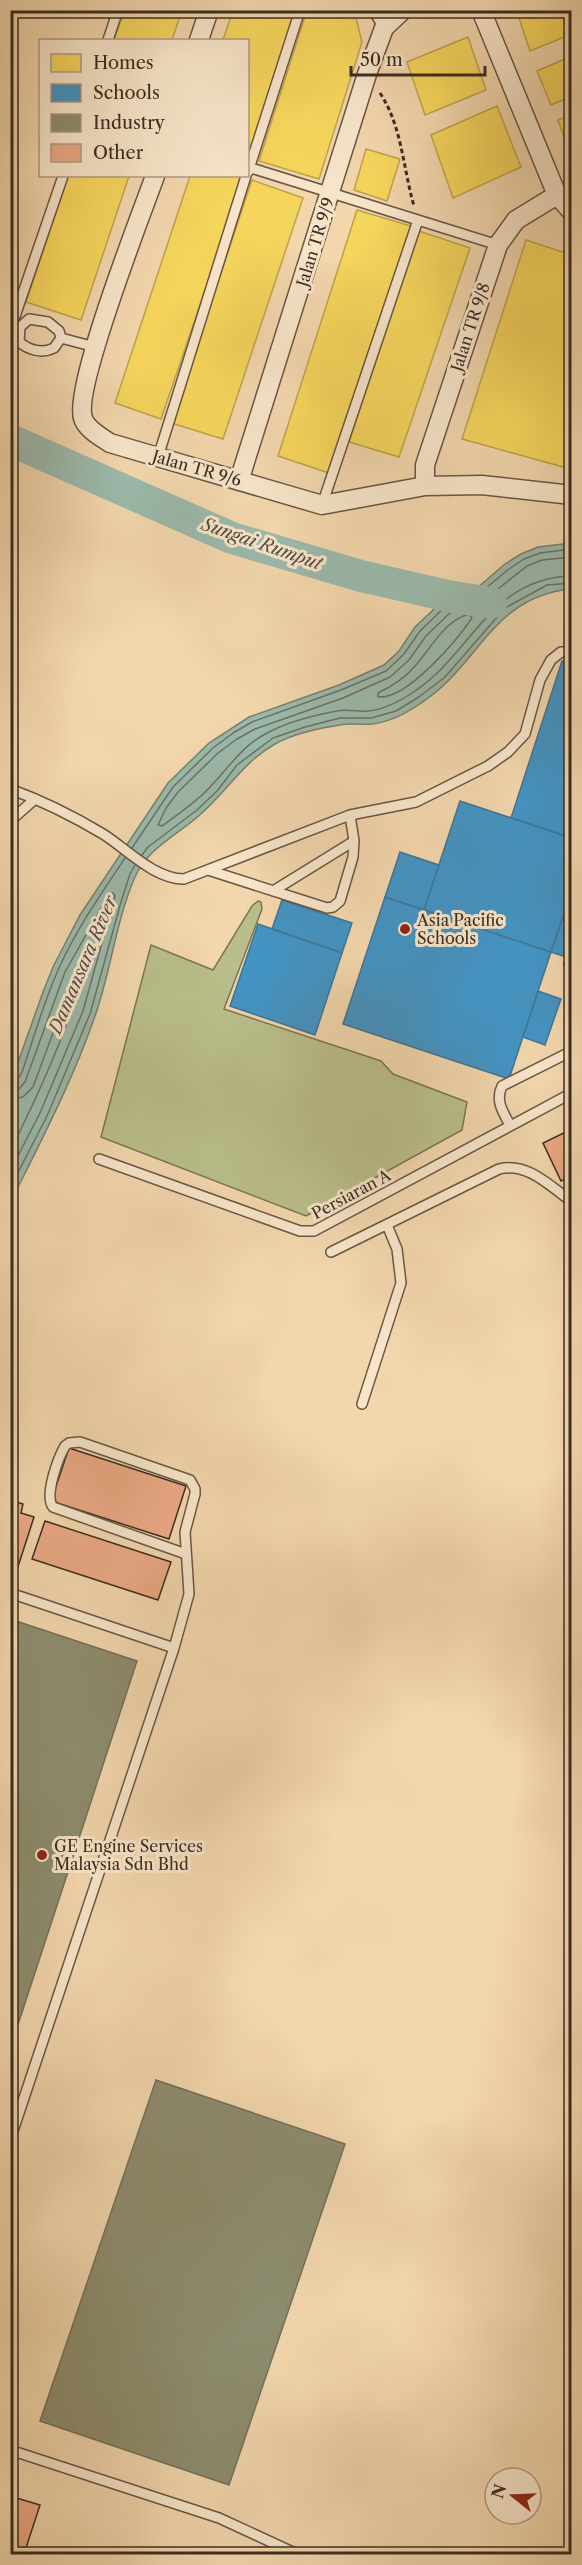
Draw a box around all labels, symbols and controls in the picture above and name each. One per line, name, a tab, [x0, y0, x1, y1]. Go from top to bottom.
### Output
legend	[39, 39, 249, 177]
scale bar	[351, 39, 484, 77]
text: 50 m	[360, 49, 403, 71]
text: Homes	[93, 52, 154, 74]
text: Schools	[93, 82, 160, 104]
text: Industry	[93, 112, 166, 134]
text: Other	[93, 142, 144, 164]
street label: Jalan TR 9/9	[291, 195, 338, 292]
street label: Jalan TR 9/8	[445, 280, 494, 377]
street label: Jalan TR 9/6	[147, 445, 244, 490]
water label: Sungai Rumput	[198, 513, 327, 575]
water label: Damansara River	[43, 891, 123, 1039]
place label: Asia Pacific Schools	[416, 910, 504, 948]
marker: Asia Pacific Schools	[398, 922, 412, 936]
street label: Persiaran A	[308, 1164, 395, 1223]
place label: GE Engine Services Malaysia Sdn Bhd	[54, 1836, 203, 1874]
marker: GE Engine Services Malaysia Sdn Bhd	[35, 1848, 49, 1862]
north arrow	[483, 2466, 543, 2526]
text: N	[487, 2482, 510, 2501]

